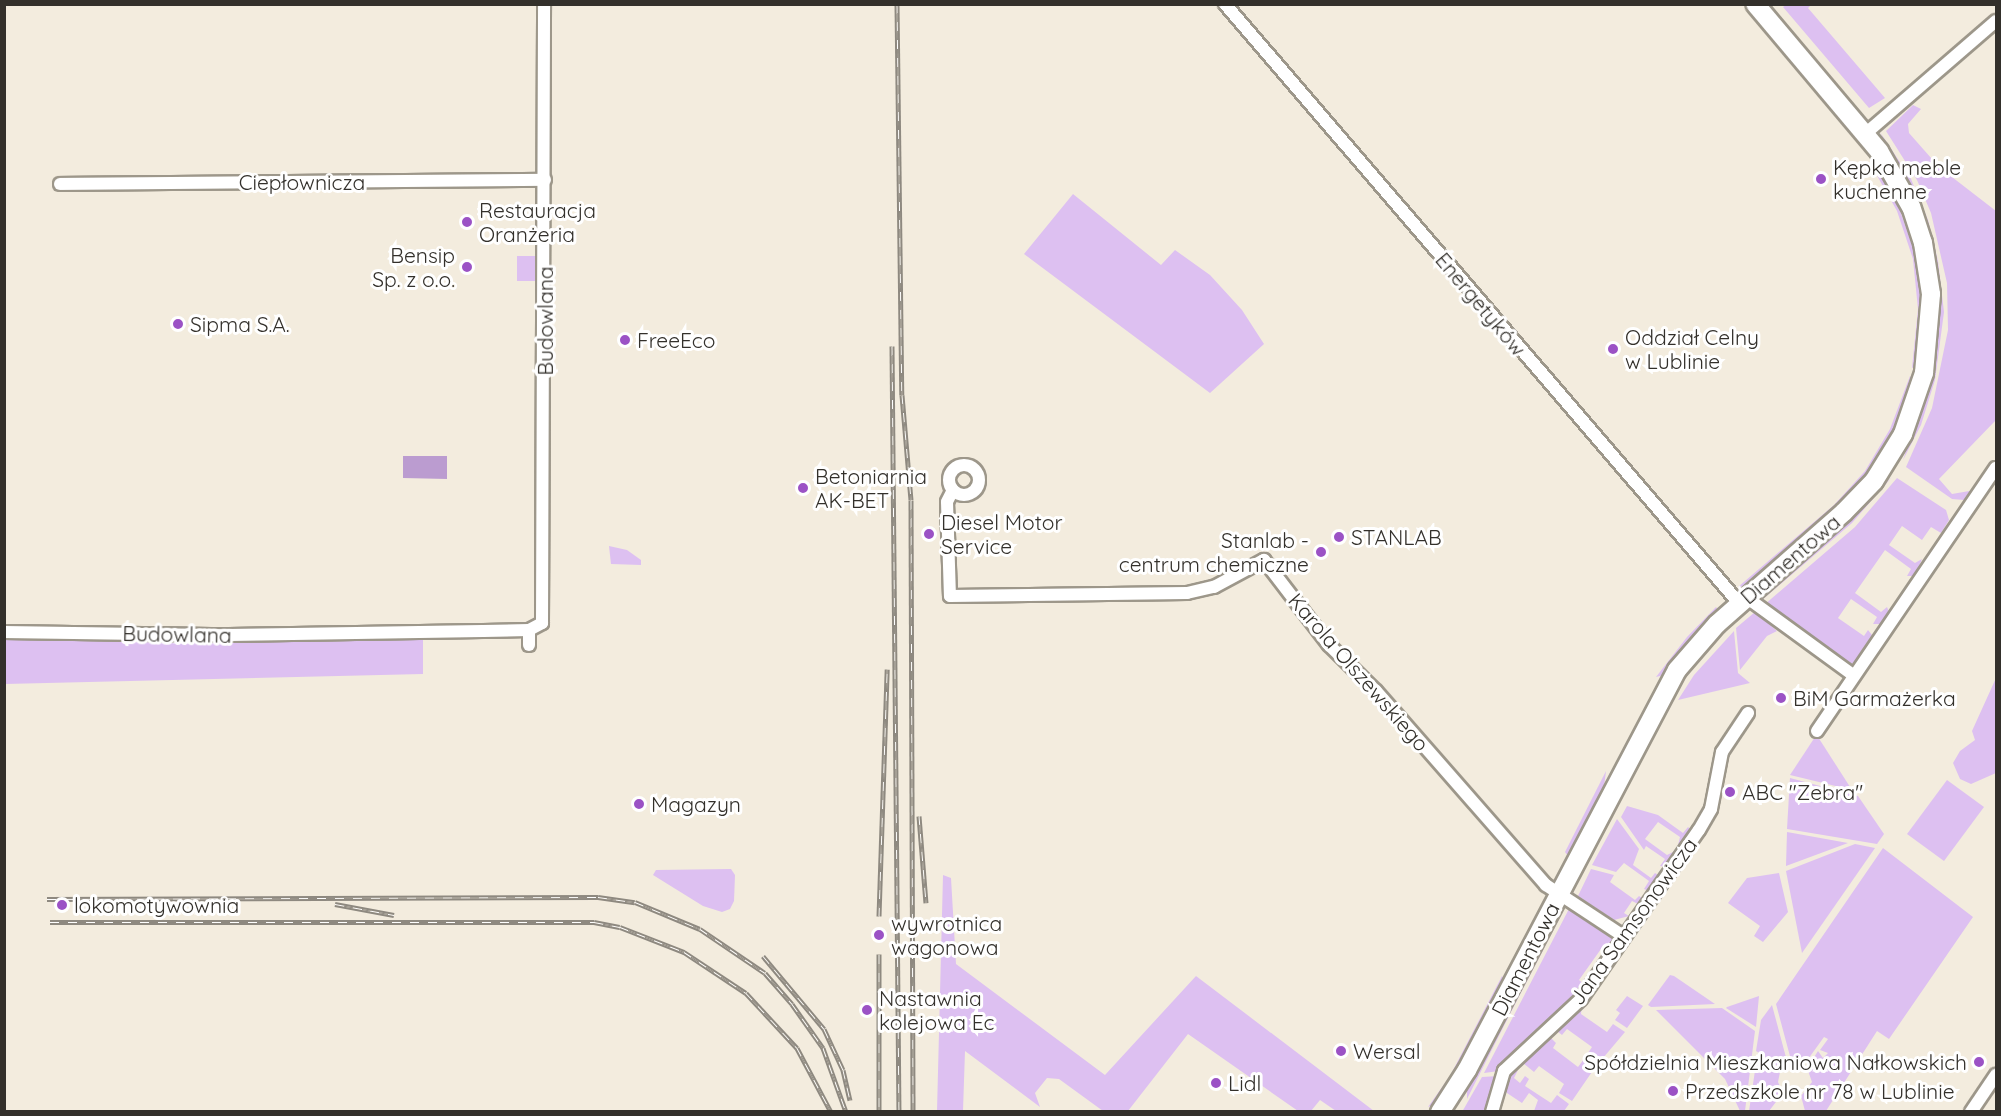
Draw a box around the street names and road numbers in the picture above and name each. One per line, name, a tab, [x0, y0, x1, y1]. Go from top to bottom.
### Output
street label: Ciepłownicza	[239, 169, 365, 195]
street label: Energetyków	[1431, 247, 1531, 361]
street label: Budowlana	[532, 266, 558, 376]
street label: Diamentowa	[1735, 509, 1845, 609]
street label: Karola Olszewskiego	[1283, 588, 1435, 756]
street label: Budowlana	[122, 620, 232, 648]
street label: Jana Samsonowicza	[1564, 833, 1702, 1009]
street label: Diamentowa	[1486, 898, 1564, 1020]

